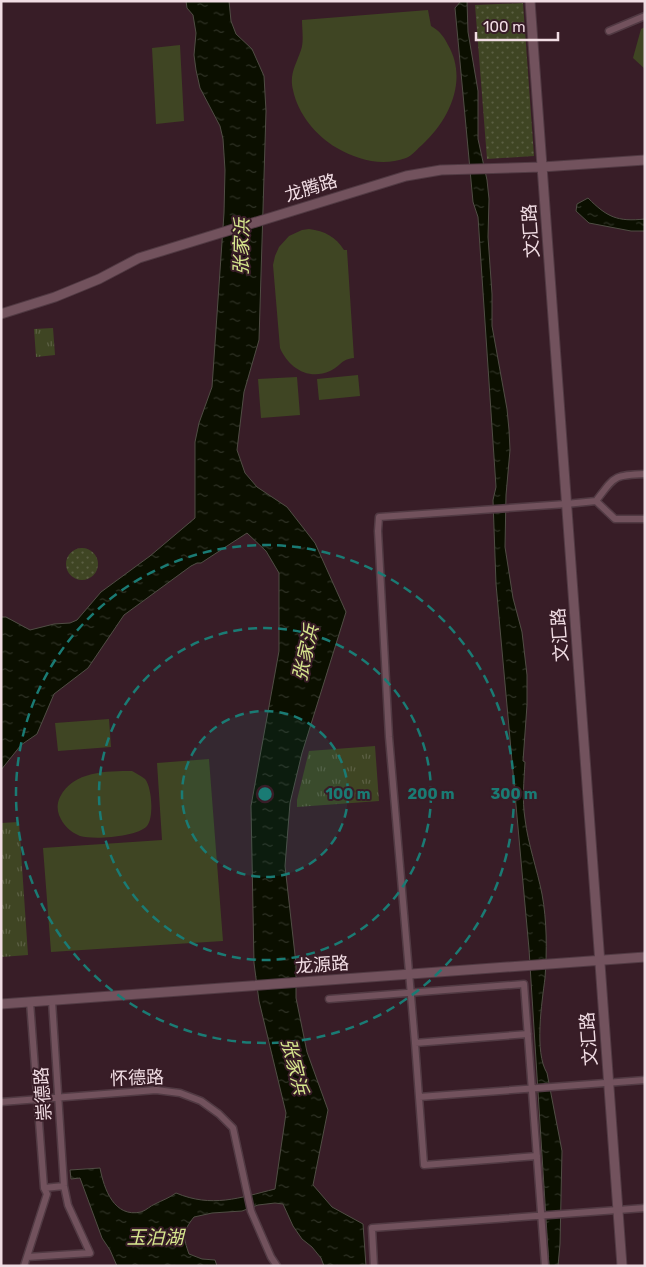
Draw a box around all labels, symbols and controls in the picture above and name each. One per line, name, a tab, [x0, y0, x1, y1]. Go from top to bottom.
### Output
scale bar	[476, 10, 558, 42]
text: 100 m	[483, 18, 525, 36]
street label: 龙腾路	[282, 170, 340, 206]
street label: 文汇路	[518, 203, 544, 259]
water label: 张家浜	[230, 216, 254, 276]
street label: 文汇路	[547, 607, 573, 663]
water label: 张家浜	[288, 621, 324, 683]
centre of rings	[256, 785, 274, 803]
text: 100 m	[326, 785, 370, 803]
text: 200 m	[407, 785, 455, 803]
text: 300 m	[490, 785, 538, 803]
street label: 龙源路	[294, 952, 350, 978]
street label: 文汇路	[576, 1011, 602, 1067]
water label: 张家浜	[276, 1036, 313, 1098]
street label: 崇德路	[30, 1066, 56, 1122]
street label: 怀德路	[110, 1066, 164, 1090]
water label: 玉泊湖	[126, 1226, 186, 1249]

